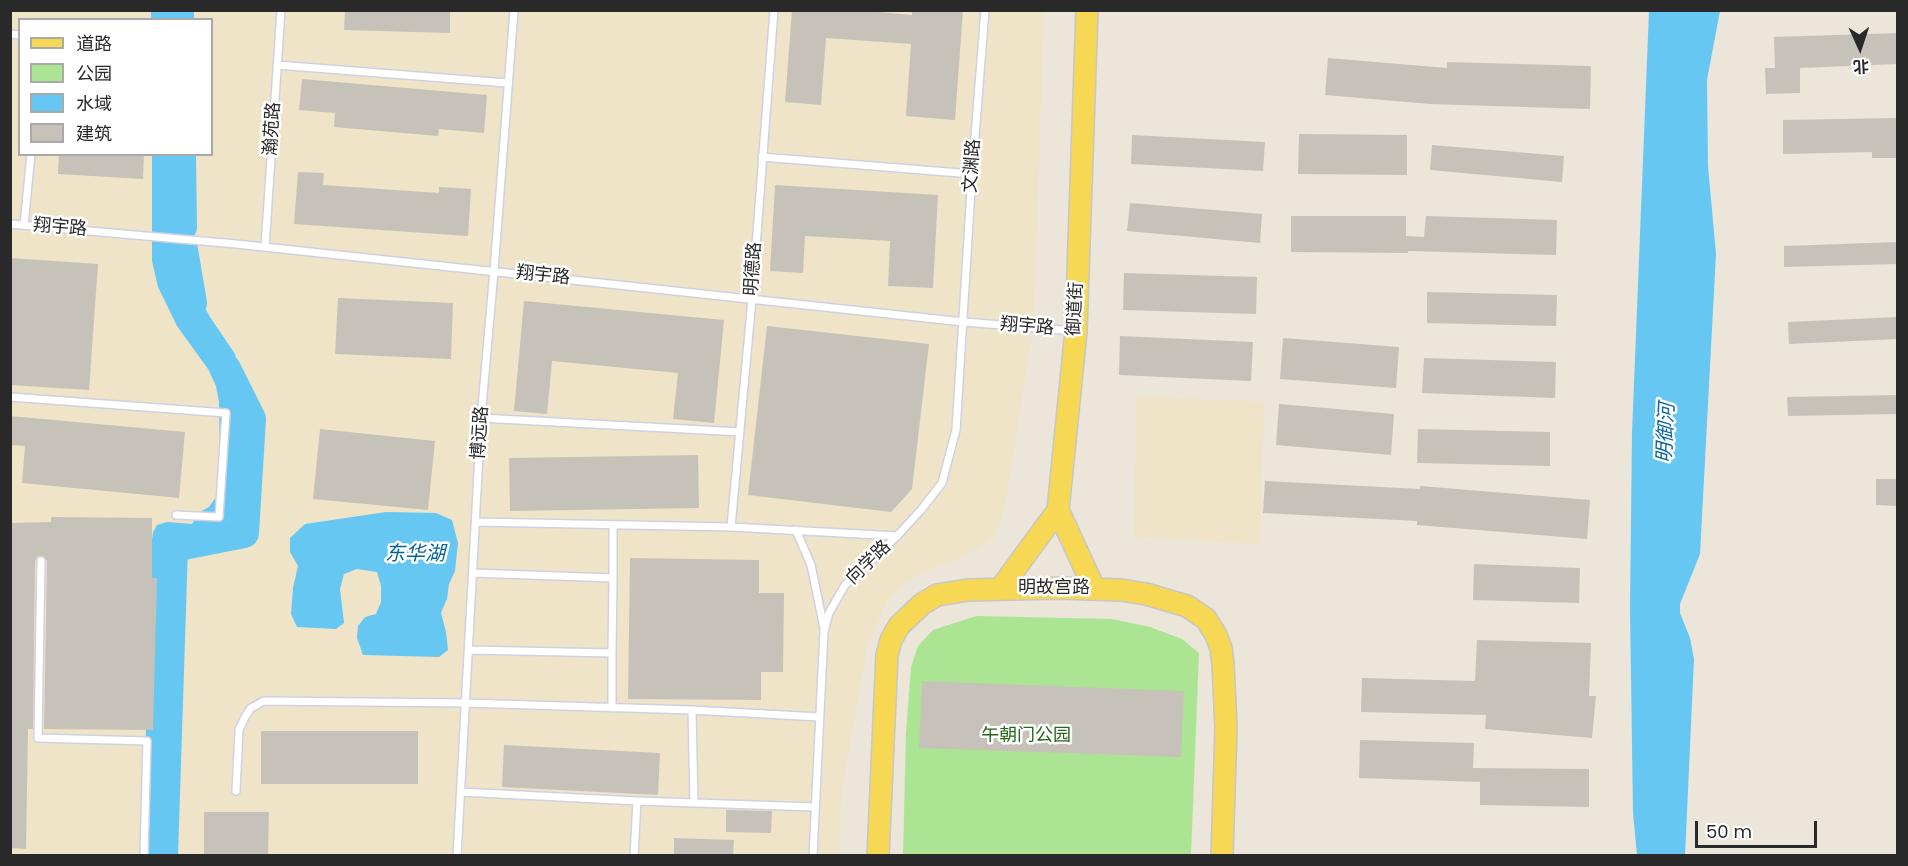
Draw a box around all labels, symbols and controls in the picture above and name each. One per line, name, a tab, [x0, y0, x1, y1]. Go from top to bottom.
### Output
legend	[18, 18, 213, 156]
north arrow	[1830, 18, 1890, 78]
text: 道路	[76, 31, 112, 56]
text: 北	[1852, 55, 1870, 78]
text: 公园	[76, 61, 112, 86]
text: 水域	[76, 91, 112, 116]
street label: 瀚苑路	[260, 101, 286, 157]
text: 建筑	[76, 121, 112, 146]
street label: 文渊路	[960, 138, 986, 194]
street label: 翔宇路	[32, 215, 88, 241]
street label: 明德路	[741, 241, 767, 297]
street label: 翔宇路	[515, 262, 571, 290]
street label: 御道街	[1064, 281, 1088, 337]
street label: 翔宇路	[999, 314, 1055, 340]
water label: 明御河	[1653, 402, 1681, 464]
street label: 博远路	[468, 405, 494, 461]
street label: 向学路	[842, 536, 896, 590]
water label: 东华湖	[385, 543, 445, 567]
street label: 明故宫路	[1018, 577, 1090, 599]
park label: 午朝门公园	[981, 725, 1071, 747]
scale bar	[1698, 809, 1820, 847]
text: 50 m	[1706, 819, 1752, 844]

